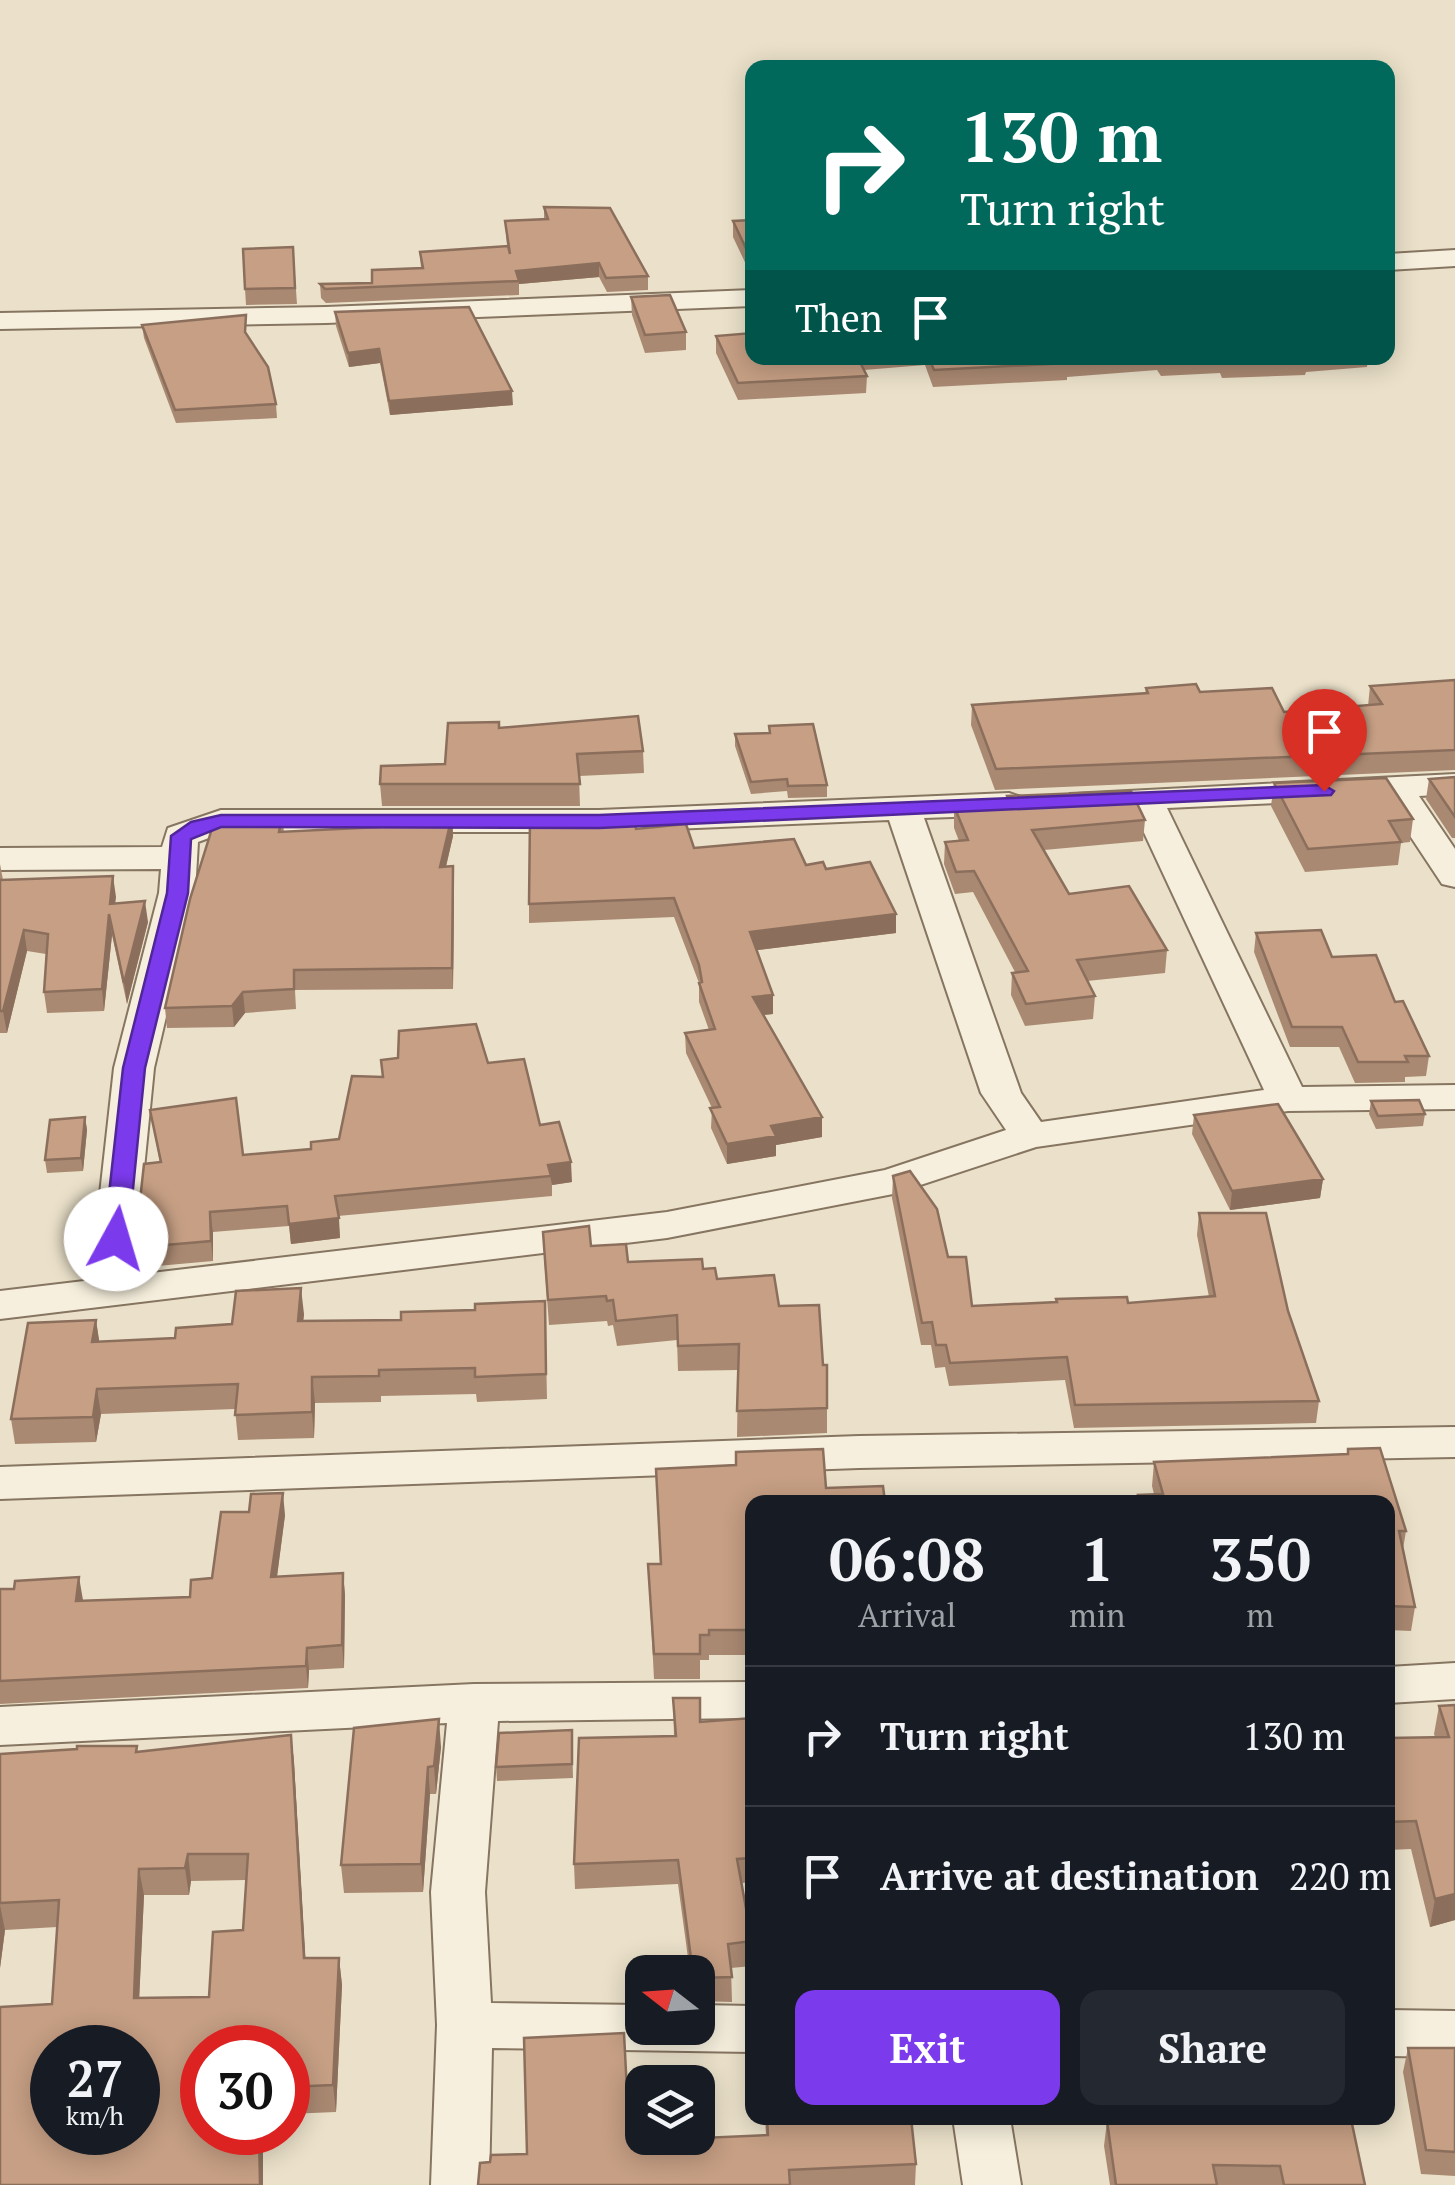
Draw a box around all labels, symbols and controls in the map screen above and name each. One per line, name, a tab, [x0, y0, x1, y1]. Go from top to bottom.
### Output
text: 130 m	[960, 89, 1162, 182]
icon: right	[795, 100, 925, 230]
text: Turn right	[960, 178, 1165, 238]
icon: arrive	[903, 290, 958, 345]
text: Then	[795, 293, 883, 343]
pin	[1282, 689, 1367, 792]
icon: arrive	[1297, 704, 1352, 759]
position arrow	[64, 1187, 168, 1291]
text: 06:08	[829, 1519, 985, 1598]
text: 1	[1080, 1519, 1114, 1598]
text: 350	[1209, 1519, 1311, 1598]
text: Arrival	[858, 1594, 956, 1636]
text: min	[1069, 1594, 1125, 1636]
text: m	[1246, 1594, 1274, 1636]
icon: right	[795, 1709, 850, 1764]
text: Turn right	[880, 1711, 1069, 1761]
text: 130 m	[1242, 1711, 1345, 1761]
icon: arrive	[795, 1849, 850, 1904]
text: Arrive at destination	[880, 1851, 1259, 1901]
text: 220 m	[1289, 1851, 1392, 1901]
north arrow	[625, 1955, 715, 2045]
map controls	[625, 1955, 715, 2155]
button: Exit	[795, 1990, 1060, 2105]
button: Share	[1080, 1990, 1345, 2105]
speed limit sign: 30	[180, 2025, 310, 2155]
text: 27	[67, 2045, 123, 2111]
button: layers	[625, 2065, 715, 2155]
text: km/h	[66, 2099, 124, 2132]

